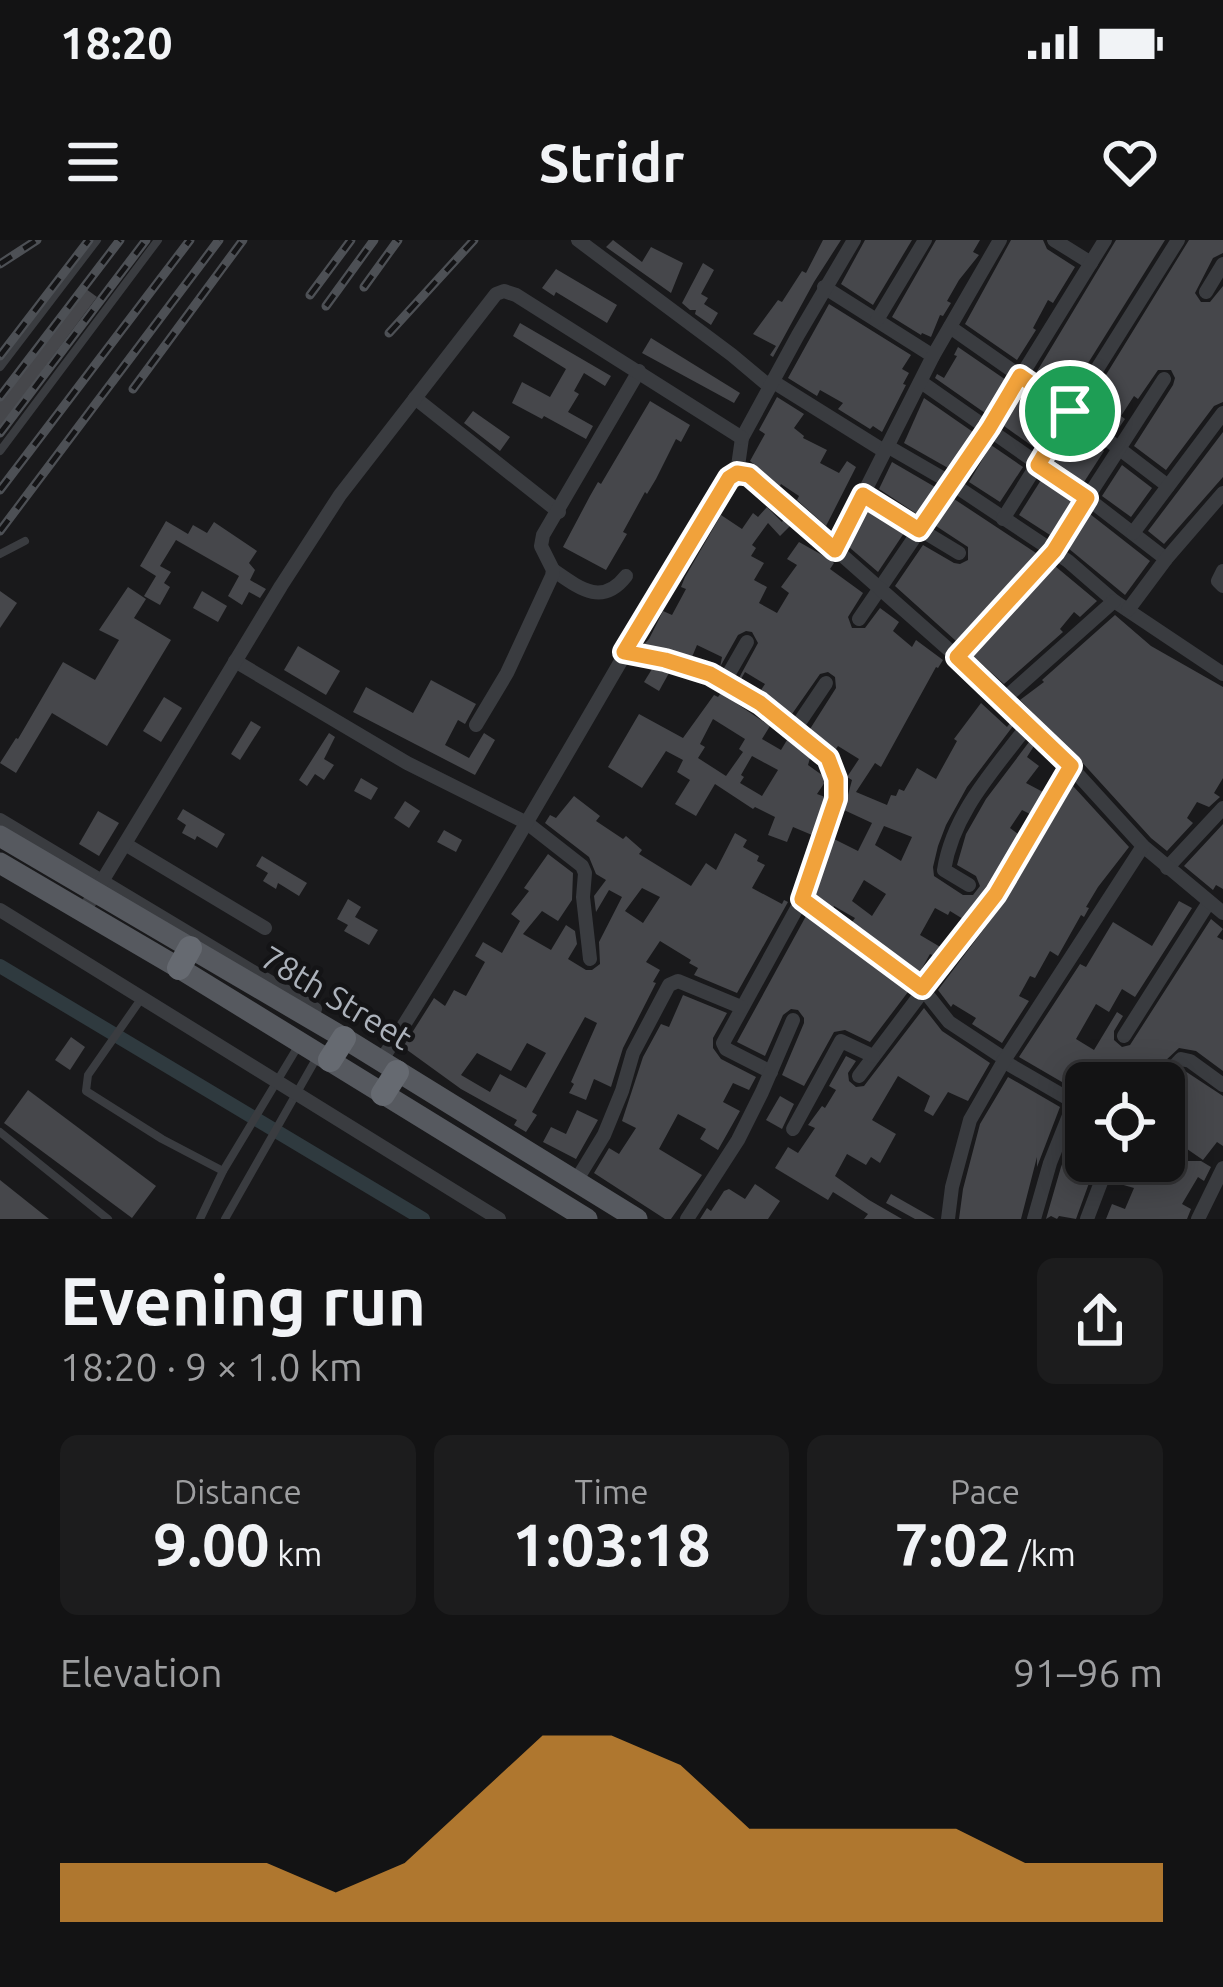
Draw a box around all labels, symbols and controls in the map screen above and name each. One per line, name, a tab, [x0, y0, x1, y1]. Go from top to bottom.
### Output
text: 18:20	[60, 17, 173, 68]
icon: menu	[60, 129, 126, 195]
icon: heart	[1097, 129, 1163, 195]
text: Stridr	[539, 132, 684, 192]
pin	[1019, 360, 1121, 462]
icon: arrive	[1037, 378, 1103, 444]
street label: 78th Street	[255, 938, 419, 1056]
map controls	[1065, 1062, 1185, 1182]
button: locate	[1065, 1062, 1185, 1182]
button: share	[1037, 1258, 1163, 1384]
text: Evening run	[60, 1263, 426, 1337]
text: 18:20 · 9 × 1.0 km	[60, 1345, 363, 1388]
text: Distance	[174, 1473, 302, 1510]
text: Time	[575, 1473, 648, 1510]
text: Pace	[950, 1473, 1020, 1510]
text: 9.00	[153, 1510, 270, 1577]
text: 1:03:18	[512, 1510, 711, 1577]
text: 7:02	[895, 1510, 1011, 1577]
text: km	[270, 1535, 322, 1572]
text: /km	[1011, 1535, 1076, 1572]
text: Elevation	[60, 1651, 223, 1694]
text: 91–96 m	[1013, 1651, 1163, 1694]

